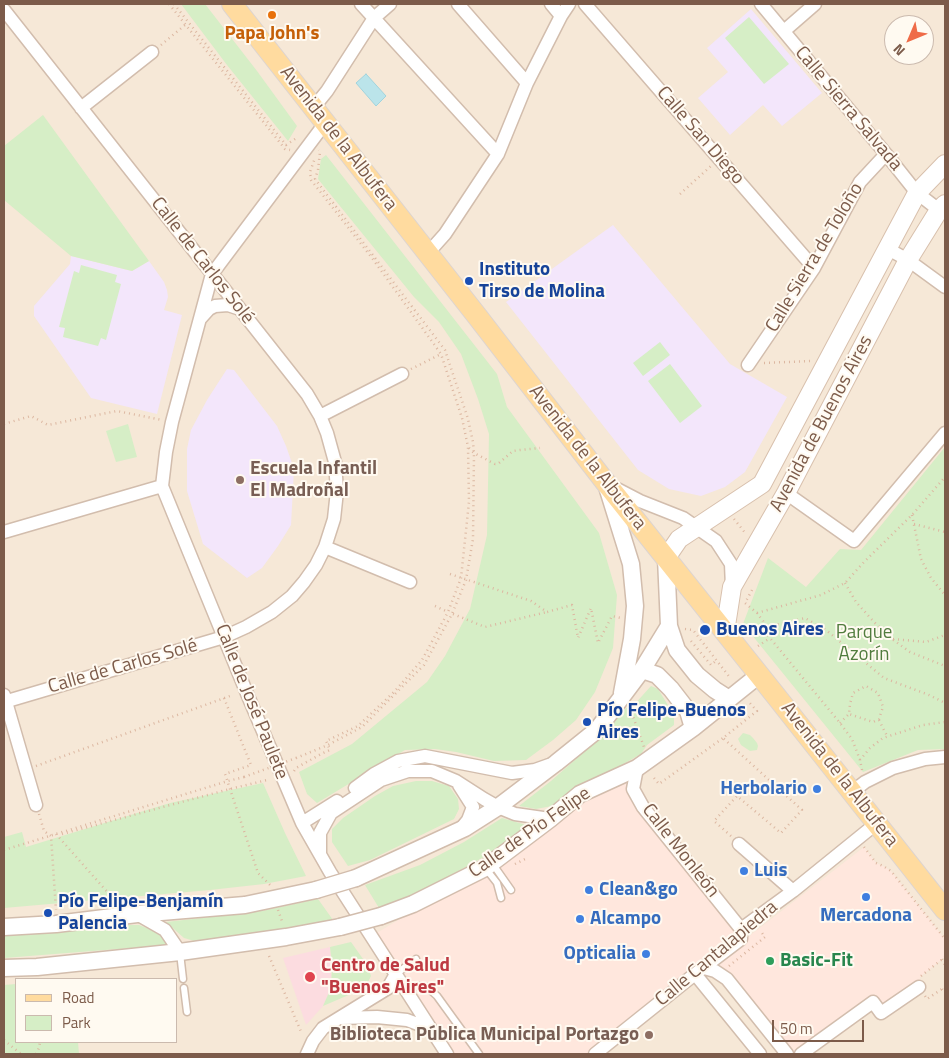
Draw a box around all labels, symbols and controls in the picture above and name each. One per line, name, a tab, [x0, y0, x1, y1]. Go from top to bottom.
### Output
marker: Papa John's	[266, 9, 278, 21]
north arrow	[884, 15, 934, 65]
place label: Papa John's	[224, 23, 320, 45]
text: N	[888, 39, 910, 61]
street label: Calle Sierra Salvada	[789, 42, 907, 176]
street label: Avenida de la Albufera	[274, 62, 402, 216]
street label: Calle San Diego	[651, 82, 749, 190]
street label: Calle Sierra de Toloño	[761, 179, 869, 337]
street label: Calle de Carlos Solé	[145, 193, 259, 329]
place label: Instituto Tirso de Molina	[479, 259, 605, 303]
marker: Instituto Tirso de Molina	[463, 275, 475, 287]
street label: Avenida de Buenos Aires	[766, 332, 878, 516]
street label: Avenida de la Albufera	[523, 381, 651, 535]
place label: Escuela Infantil El Madroñal	[250, 458, 377, 502]
marker: Escuela Infantil El Madroñal	[234, 474, 246, 486]
place label: Buenos Aires	[716, 619, 824, 641]
street label: Calle de José Paulete	[209, 621, 293, 783]
park label: Parque Azorín	[836, 622, 892, 666]
marker: Buenos Aires	[698, 623, 712, 637]
street label: Calle de Carlos Solé	[46, 635, 200, 699]
street label: Avenida de la Albufera	[775, 698, 903, 852]
place label: Pío Felipe-Buenos Aires	[597, 700, 746, 744]
marker: Pío Felipe-Buenos Aires	[581, 716, 593, 728]
place label: Herbolario	[720, 778, 807, 800]
street label: Calle de Pío Felipe	[465, 783, 595, 883]
marker: Herbolario	[811, 783, 823, 795]
street label: Calle Monleón	[636, 800, 724, 902]
place label: Luis	[754, 860, 787, 882]
marker: Luis	[738, 865, 750, 877]
place label: Clean&go	[599, 879, 678, 901]
marker: Clean&go	[583, 884, 595, 896]
place label: Pío Felipe-Benjamín Palencia	[58, 891, 223, 935]
marker: Mercadona	[860, 891, 872, 903]
street label: Calle Cantalapiedra	[651, 896, 783, 1012]
place label: Mercadona	[820, 905, 912, 927]
marker: Pío Felipe-Benjamín Palencia	[42, 907, 54, 919]
place label: Alcampo	[590, 908, 661, 930]
marker: Alcampo	[574, 913, 586, 925]
place label: Opticalia	[564, 943, 636, 965]
marker: Opticalia	[640, 948, 652, 960]
place label: Basic-Fit	[780, 950, 853, 972]
place label: Centro de Salud "Buenos Aires"	[321, 955, 450, 999]
marker: Basic-Fit	[764, 955, 776, 967]
marker: Centro de Salud "Buenos Aires"	[303, 970, 317, 984]
legend	[15, 978, 178, 1043]
text: Road	[62, 986, 94, 1009]
scale bar	[774, 1010, 866, 1042]
text: Park	[62, 1011, 91, 1034]
text: 50 m	[780, 1017, 813, 1040]
place label: Biblioteca Pública Municipal Portazgo	[330, 1024, 639, 1046]
marker: Biblioteca Pública Municipal Portazgo	[643, 1029, 655, 1041]

